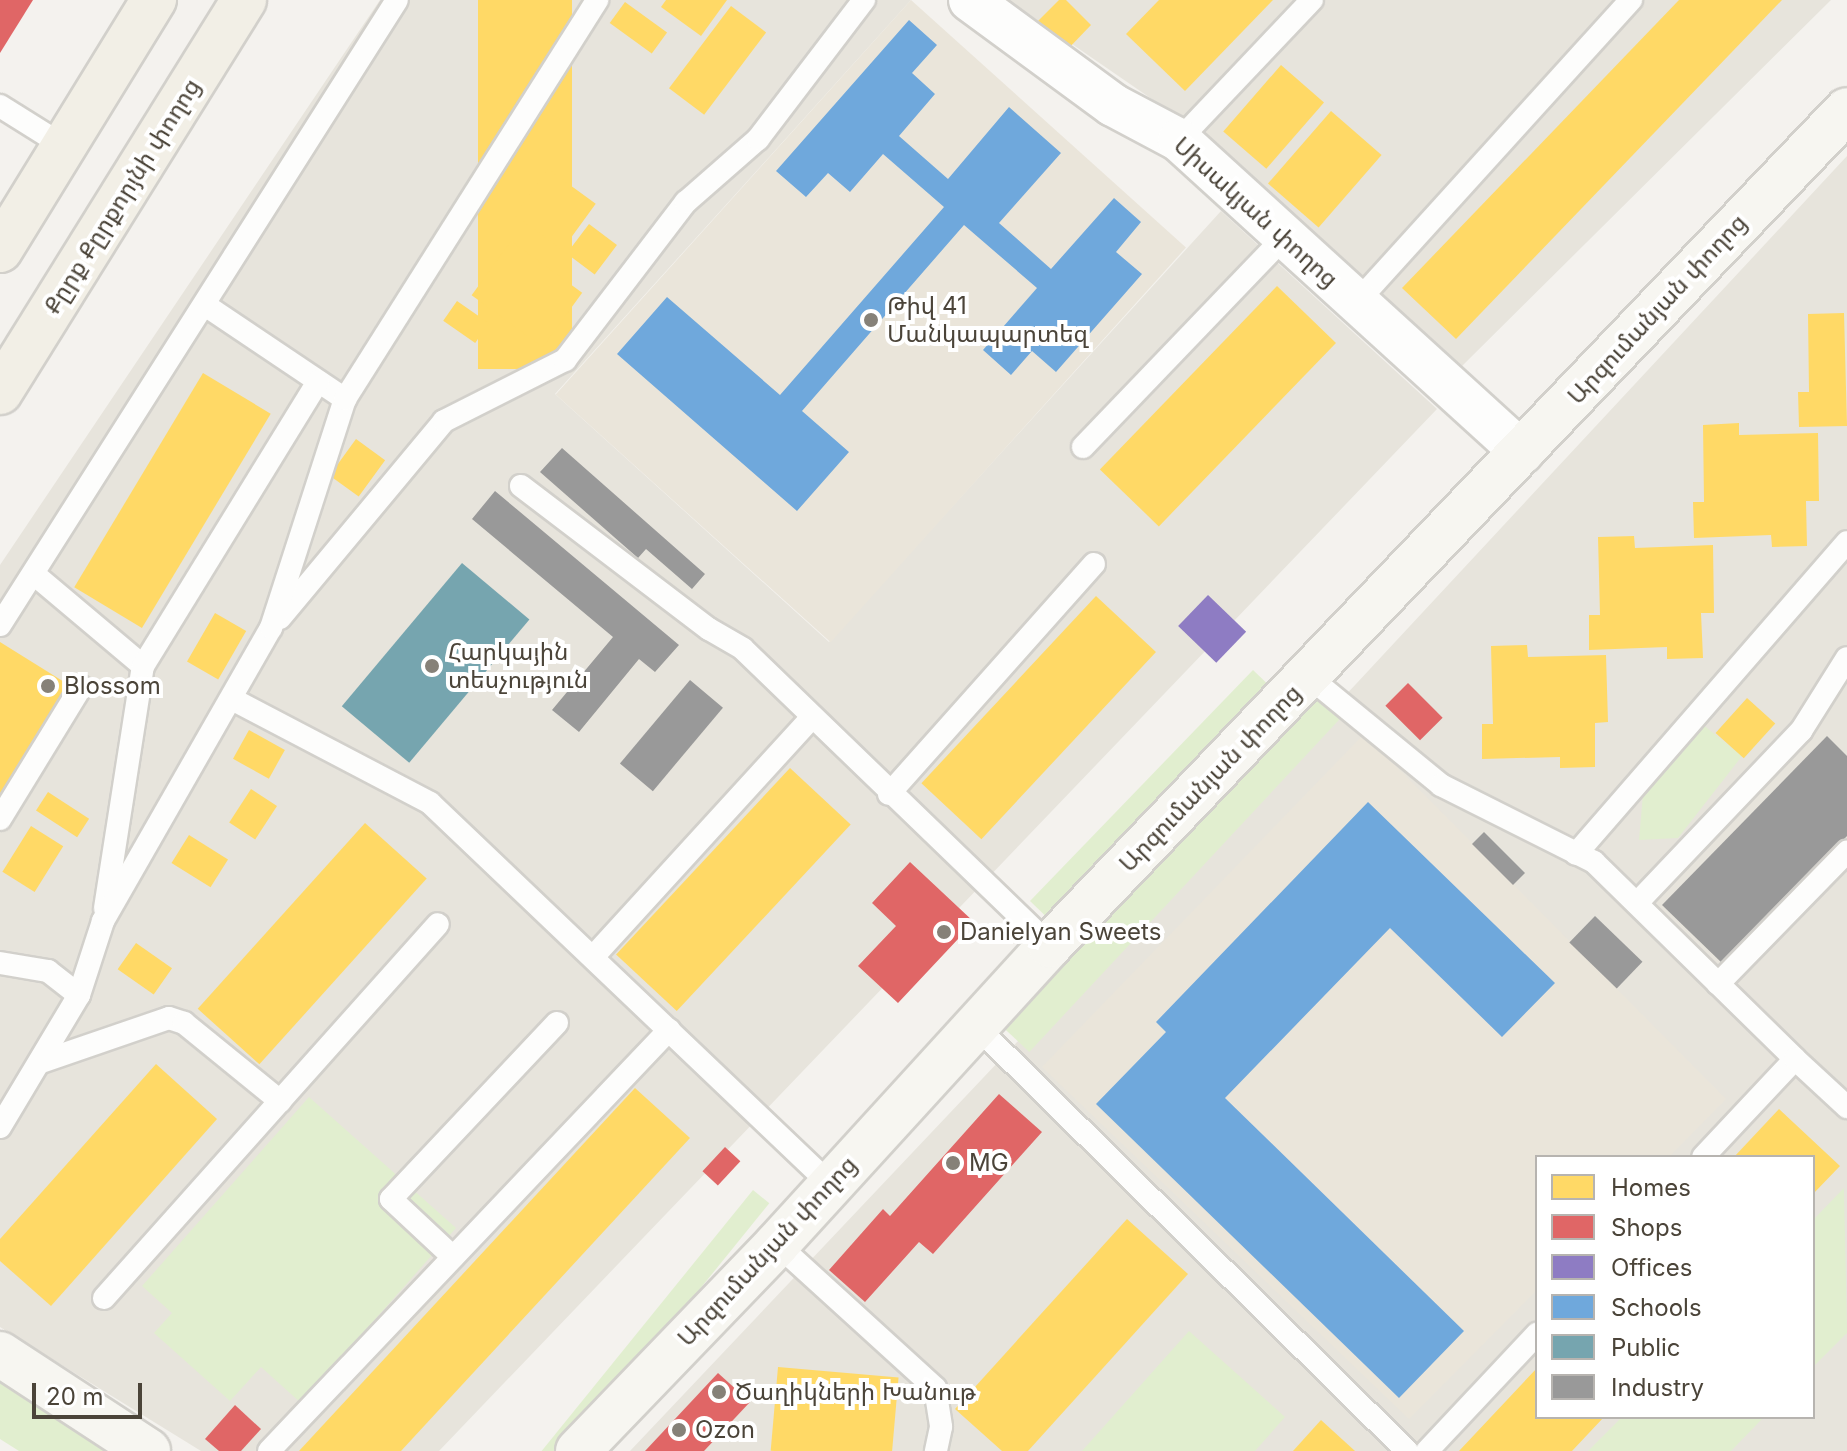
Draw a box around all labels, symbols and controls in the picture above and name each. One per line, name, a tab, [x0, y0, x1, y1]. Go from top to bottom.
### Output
street label: Քըրք Քըրքորյնի փողոց	[38, 73, 206, 319]
street label: Սիսակյան փողոց	[1168, 131, 1344, 293]
street label: Արզումանյան փողոց	[1561, 208, 1753, 410]
place label: Թիվ 41 Մանկապարտեզ	[887, 292, 1088, 348]
marker: Թիվ 41 Մանկապարտեզ	[862, 311, 880, 329]
place label: Հարկային տեսչություն	[448, 638, 588, 694]
marker: Հարկային տեսչություն	[423, 657, 441, 675]
place label: Blossom	[64, 672, 161, 700]
marker: Blossom	[39, 677, 57, 695]
street label: Արզումանյան փողոց	[1113, 678, 1307, 878]
place label: Danielyan Sweets	[960, 918, 1161, 946]
marker: Danielyan Sweets	[935, 923, 953, 941]
place label: MG	[969, 1149, 1009, 1177]
street label: Արզումանյան փողոց	[671, 1150, 863, 1352]
marker: MG	[944, 1154, 962, 1172]
legend	[1535, 1155, 1815, 1419]
text: Homes	[1611, 1173, 1691, 1202]
text: Shops	[1611, 1213, 1682, 1242]
text: Offices	[1611, 1253, 1692, 1282]
text: Schools	[1611, 1293, 1702, 1322]
text: Public	[1611, 1333, 1681, 1362]
scale bar	[36, 1367, 146, 1417]
text: Industry	[1611, 1373, 1704, 1402]
place label: Ծաղիկների Խանութ	[735, 1378, 976, 1406]
text: 20 m	[46, 1382, 104, 1411]
marker: Ծաղիկների Խանութ	[710, 1383, 728, 1401]
place label: Ozon	[695, 1416, 755, 1444]
marker: Ozon	[670, 1421, 688, 1439]

